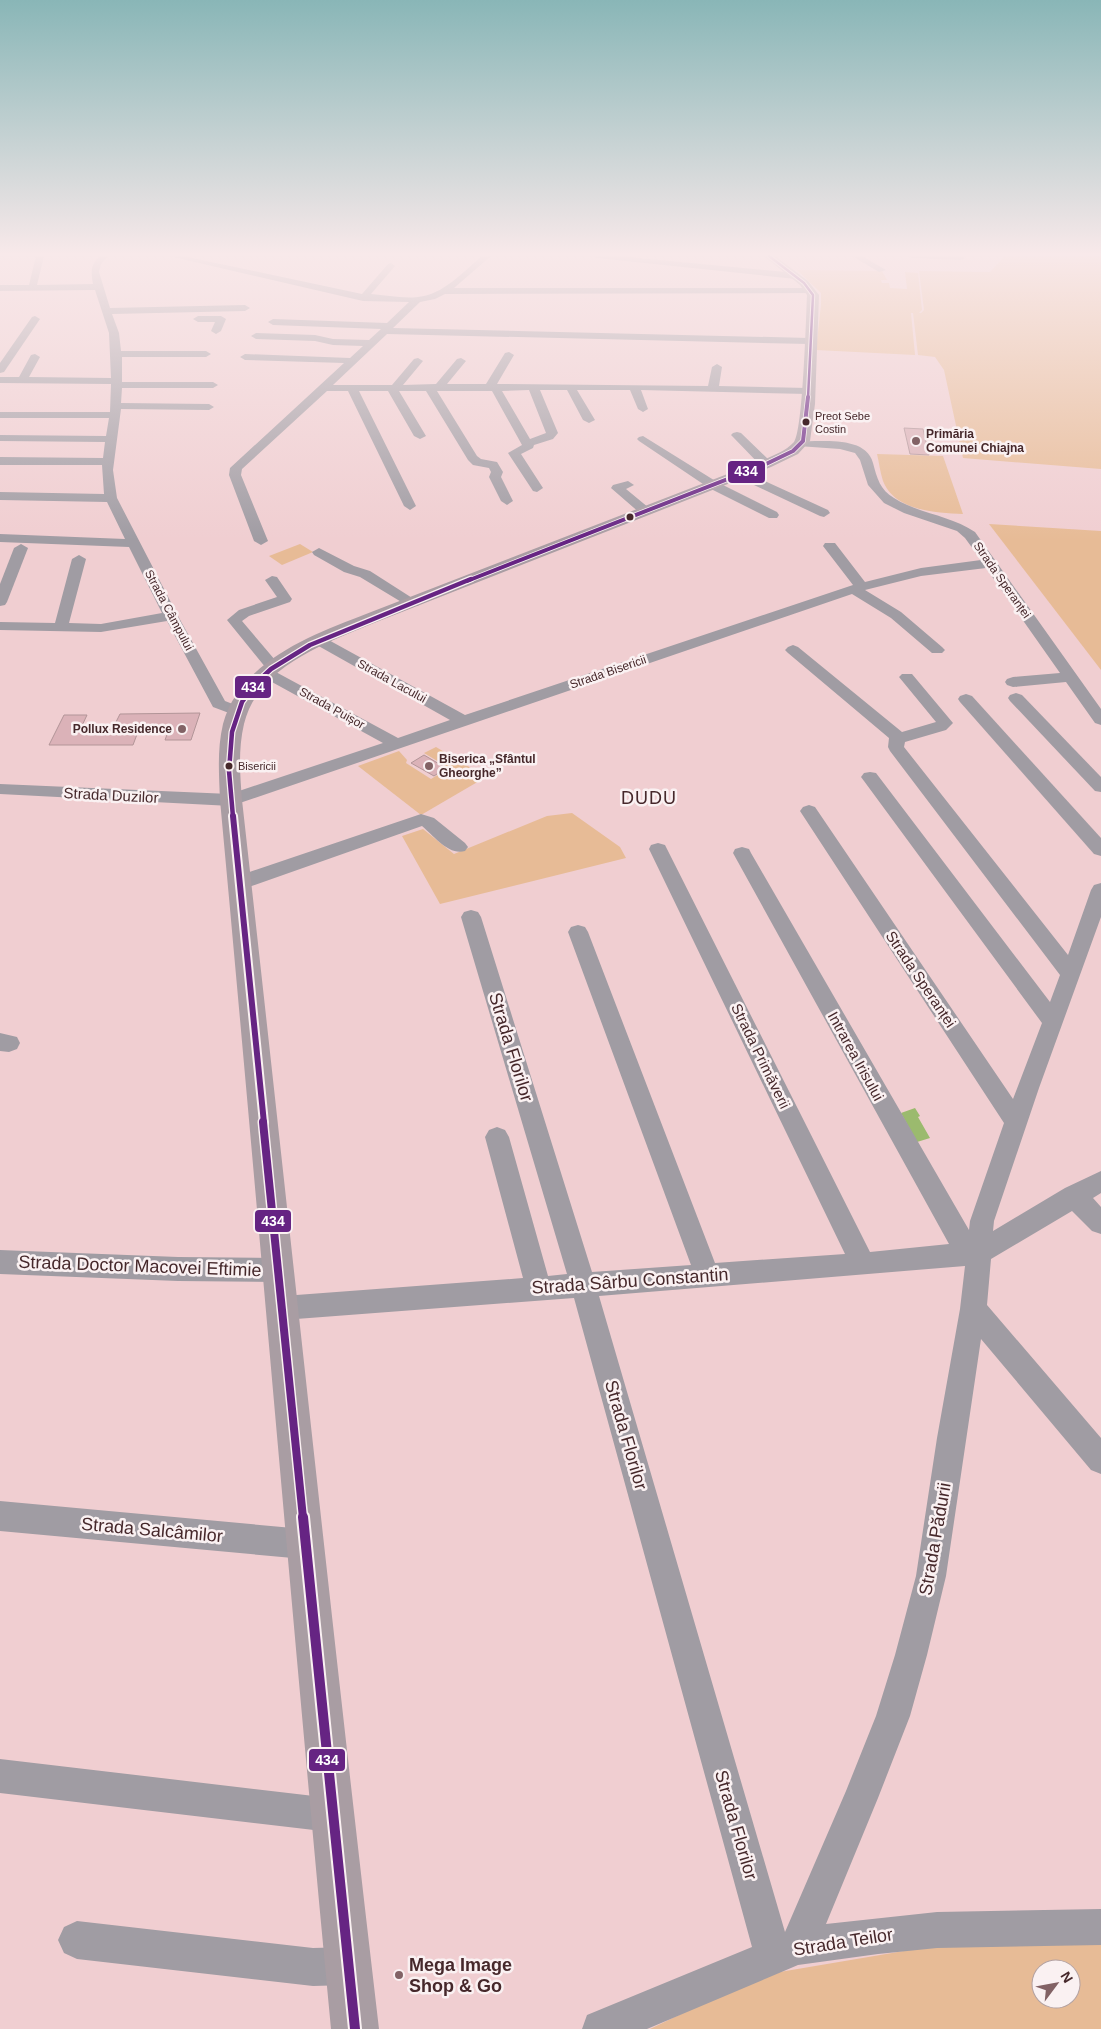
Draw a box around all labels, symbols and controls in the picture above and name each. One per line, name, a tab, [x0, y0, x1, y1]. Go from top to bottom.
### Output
place label: Preot Sebe Costin	[815, 410, 870, 435]
marker: Preot Sebe Costin	[801, 417, 811, 427]
place label: Primăria Comunei Chiajna	[926, 427, 1024, 455]
marker: Primăria Comunei Chiajna	[910, 435, 922, 447]
line badge: 434	[727, 460, 766, 484]
text: 434	[734, 463, 758, 479]
unlabelled marker	[625, 512, 635, 522]
street label: Strada Speranței	[970, 539, 1034, 621]
street label: Strada Câmpului	[142, 567, 196, 653]
street label: Strada Bisericii	[568, 652, 648, 692]
street label: Strada Lacului	[355, 656, 429, 706]
line badge: 434	[234, 675, 272, 699]
text: 434	[241, 679, 265, 695]
street label: Strada Puișor	[297, 684, 367, 732]
place label: Pollux Residence	[73, 722, 172, 736]
marker: Pollux Residence	[176, 723, 188, 735]
place label: Biserica „Sfântul Gheorghe”	[439, 752, 536, 780]
place label: Bisericii	[238, 760, 276, 772]
marker: Biserica „Sfântul Gheorghe”	[423, 760, 435, 772]
marker: Bisericii	[224, 761, 234, 771]
street label: Strada Duzilor	[63, 784, 159, 806]
district label: DUDU	[621, 788, 677, 808]
street label: Strada Speranței	[882, 928, 960, 1030]
street label: Strada Florilor	[485, 990, 537, 1104]
street label: Strada Primăverii	[728, 1001, 794, 1111]
street label: Intrarea Irisului	[825, 1008, 887, 1104]
line badge: 434	[254, 1209, 292, 1233]
text: 434	[261, 1213, 285, 1229]
street label: Strada Doctor Macovei Eftimie	[18, 1252, 262, 1280]
street label: Strada Sârbu Constantin	[531, 1264, 729, 1298]
street label: Strada Florilor	[601, 1378, 651, 1492]
street label: Strada Pădurii	[915, 1481, 955, 1597]
street label: Strada Salcâmilor	[80, 1514, 224, 1546]
line badge: 434	[308, 1748, 346, 1772]
text: 434	[315, 1752, 339, 1768]
street label: Strada Florilor	[711, 1768, 761, 1882]
street label: Strada Teilor	[792, 1924, 894, 1960]
place label: Mega Image Shop & Go	[409, 1955, 512, 1996]
north arrow	[1031, 1959, 1081, 2009]
marker: Mega Image Shop & Go	[393, 1969, 405, 1981]
text: N	[1058, 1969, 1076, 1986]

